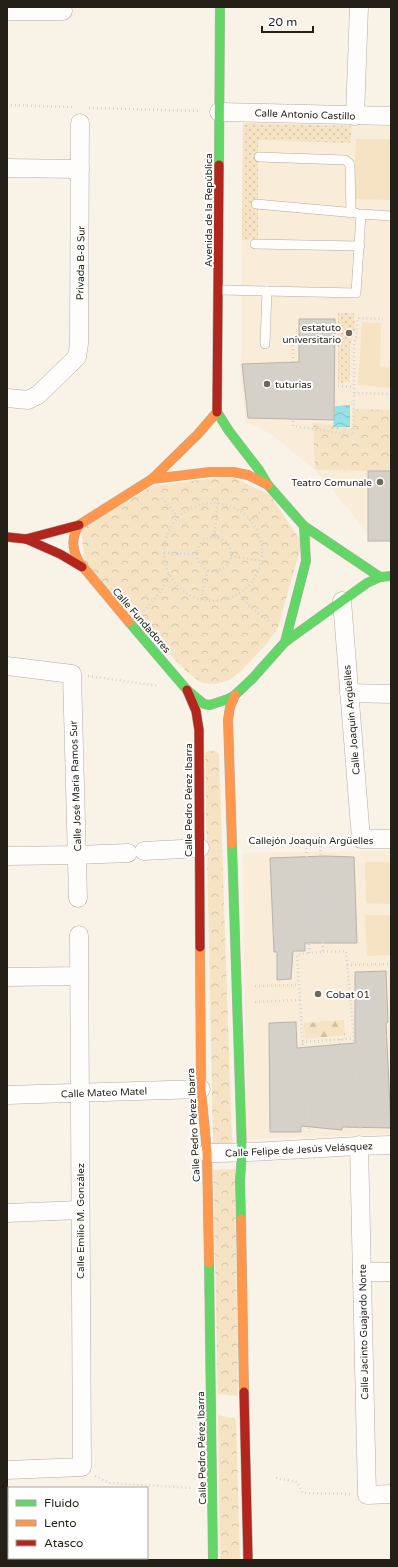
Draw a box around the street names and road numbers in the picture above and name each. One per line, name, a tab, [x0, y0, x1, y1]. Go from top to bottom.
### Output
street label: Calle Antonio Castillo	[254, 107, 356, 123]
street label: Avenida de la República	[203, 153, 215, 267]
street label: Privada B-8 Sur	[74, 226, 88, 300]
street label: Calle Fundadores	[110, 586, 173, 656]
street label: Calle Joaquín Argüelles	[341, 664, 363, 775]
street label: Calle José María Ramos Sur	[68, 720, 84, 852]
street label: Calle Pedro Pérez Ibarra	[183, 743, 195, 857]
street label: Callejón Joaquín Argüelles	[248, 835, 374, 847]
street label: Calle Pedro Pérez Ibarra	[185, 1068, 203, 1182]
street label: Calle Mateo Matel	[61, 1086, 147, 1100]
street label: Calle Felipe de Jesús Velásquez	[225, 1140, 373, 1160]
street label: Calle Emilio M. González	[75, 1163, 87, 1279]
street label: Calle Jacinto Guajardo Norte	[357, 1264, 371, 1400]
street label: Calle Pedro Pérez Ibarra	[195, 1391, 209, 1505]

